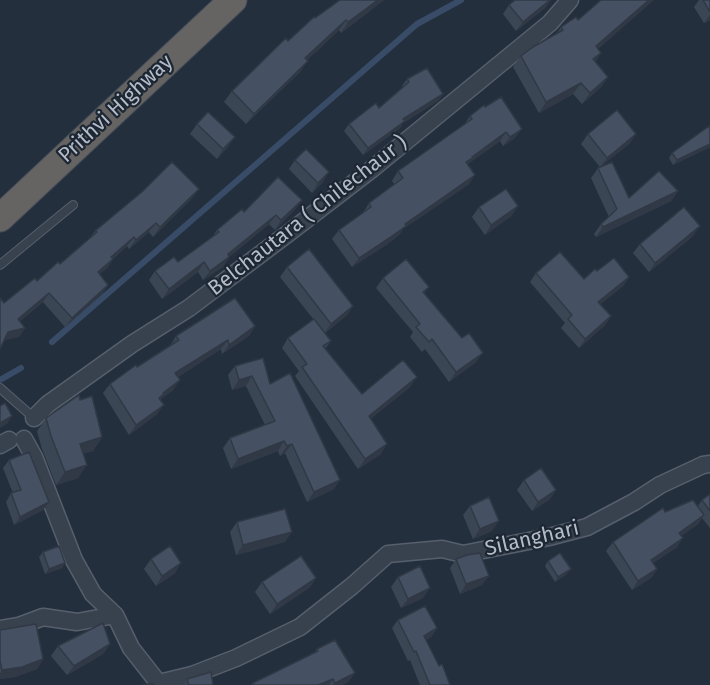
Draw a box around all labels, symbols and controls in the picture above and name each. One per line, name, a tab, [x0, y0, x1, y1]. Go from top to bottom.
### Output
street label: Prithvi Highway	[54, 50, 178, 168]
street label: Belchautara ( Chilechaur )	[203, 130, 413, 302]
street label: Silanghari	[482, 516, 582, 562]

